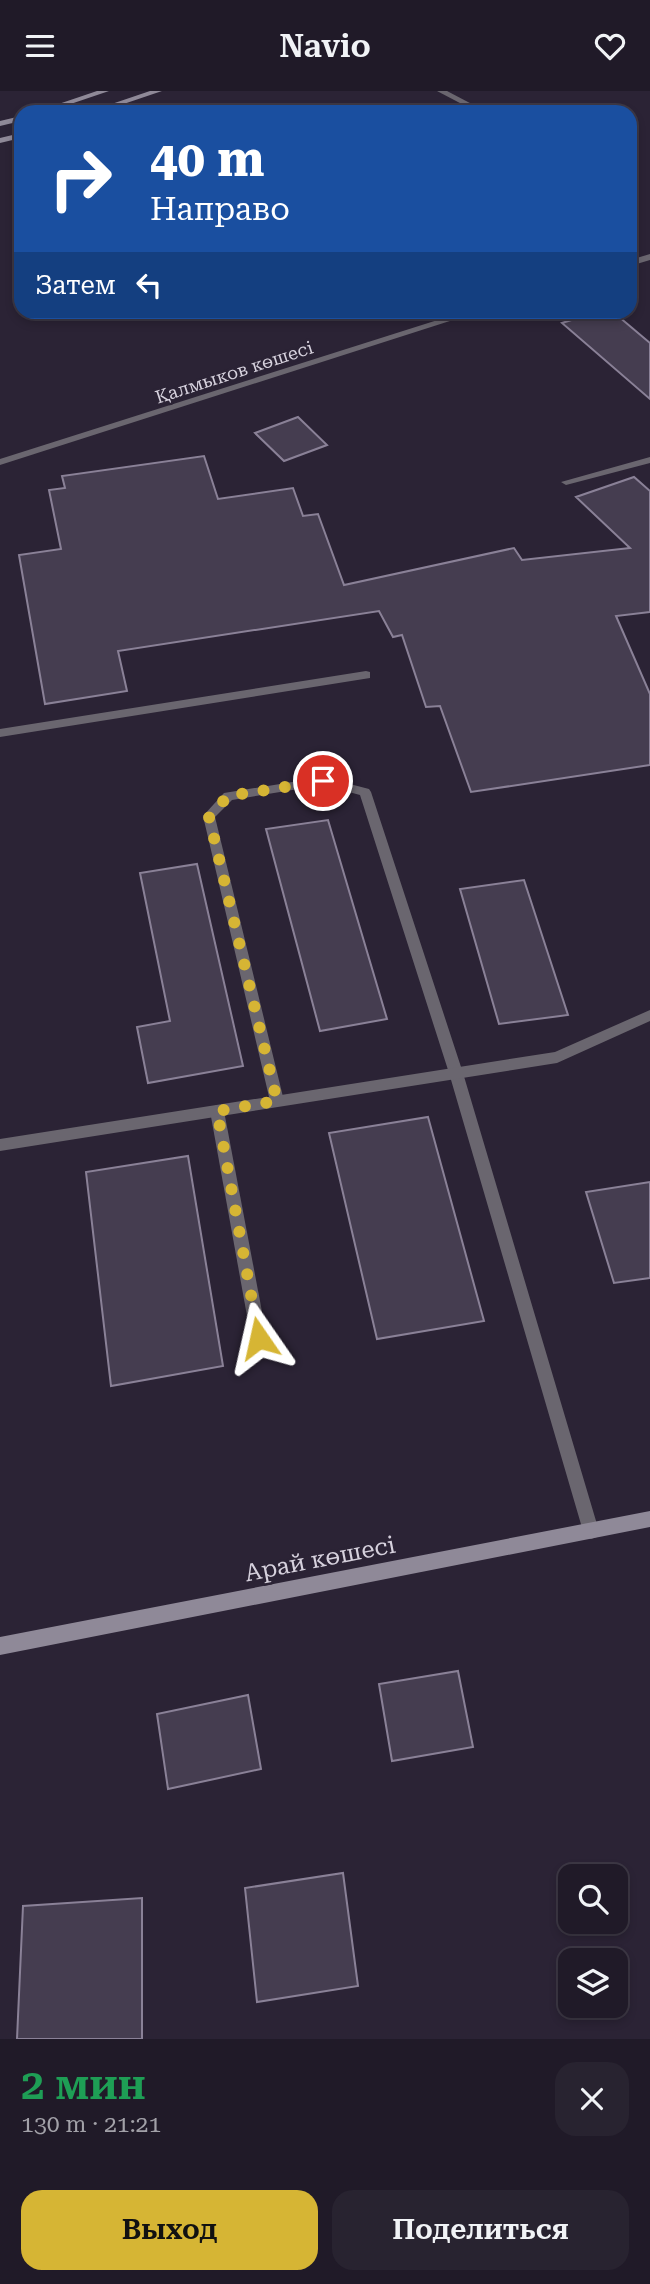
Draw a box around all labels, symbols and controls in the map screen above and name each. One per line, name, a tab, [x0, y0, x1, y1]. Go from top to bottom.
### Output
icon: menu	[21, 27, 59, 65]
text: Navio	[279, 27, 371, 65]
icon: heart	[591, 27, 629, 65]
text: 40 m	[150, 131, 265, 188]
icon: right	[35, 133, 126, 224]
text: Направо	[150, 190, 290, 228]
icon: left	[130, 266, 168, 304]
text: Затем	[35, 270, 116, 300]
street label: Қалмыков көшесі	[152, 336, 316, 407]
pin	[293, 751, 353, 811]
icon: arrive	[304, 762, 342, 800]
position arrow	[222, 1301, 296, 1375]
street label: Арай көшесі	[242, 1531, 398, 1587]
map controls	[558, 1864, 628, 2018]
button: search	[558, 1864, 628, 1934]
button: layers	[558, 1948, 628, 2018]
text: 2 мин	[21, 2060, 146, 2109]
button: close	[555, 2062, 629, 2136]
text: 130 m · 21:21	[21, 2111, 161, 2138]
button: Выход	[21, 2190, 318, 2270]
button: Поделиться	[332, 2190, 629, 2270]

